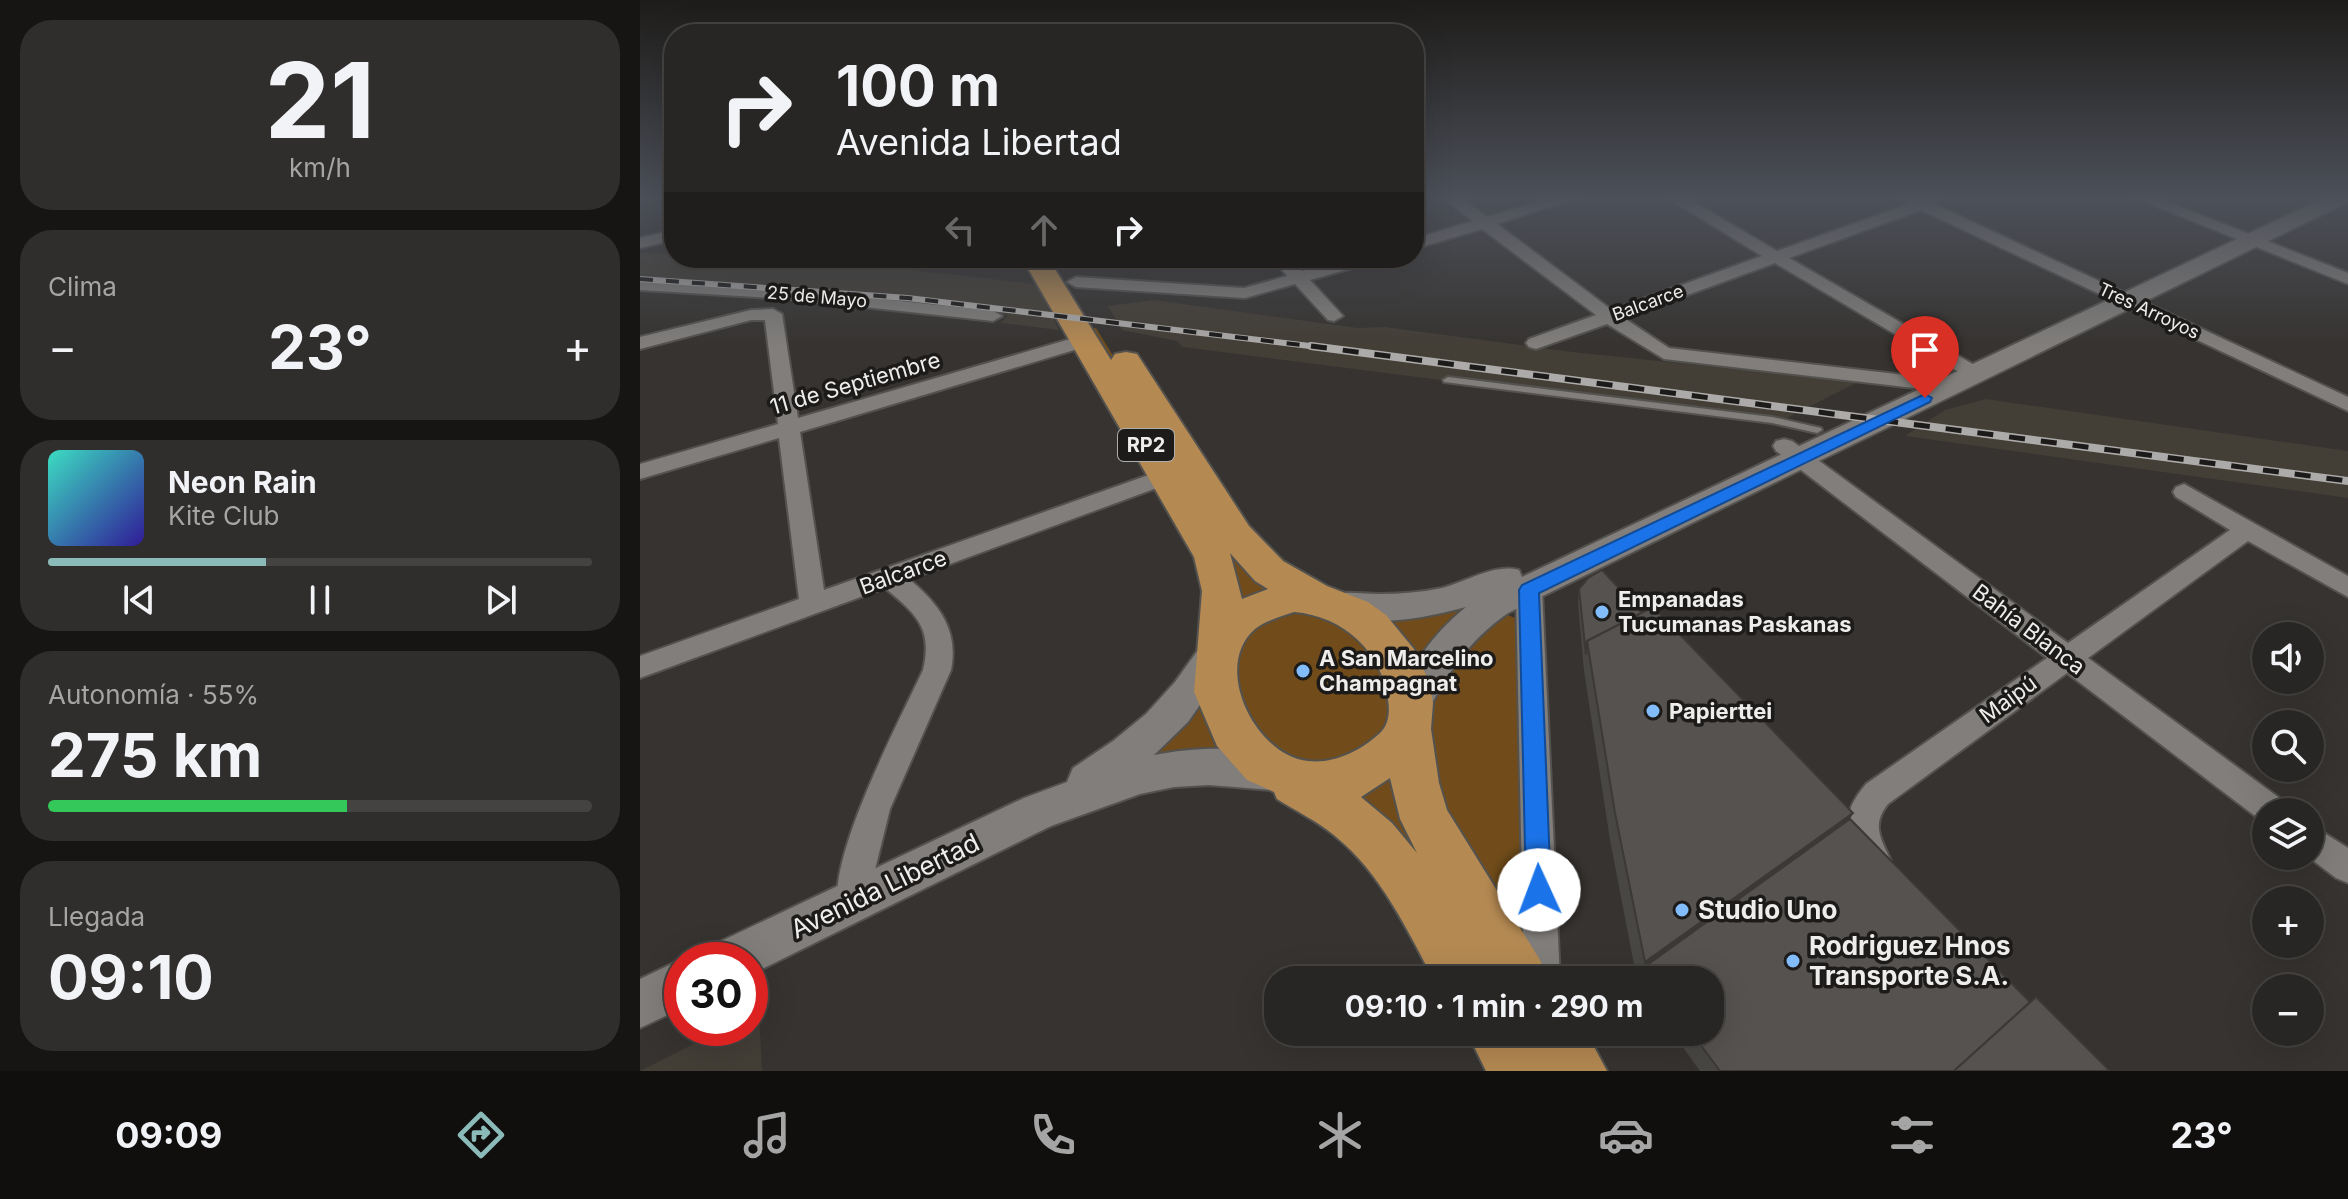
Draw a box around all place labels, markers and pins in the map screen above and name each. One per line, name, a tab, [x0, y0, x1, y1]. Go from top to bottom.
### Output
pin	[1891, 316, 1959, 398]
place label: Empanadas Tucumanas Paskanas	[1618, 586, 1852, 637]
marker: Empanadas Tucumanas Paskanas	[1593, 603, 1611, 621]
place label: A San Marcelino Champagnat	[1319, 645, 1494, 696]
marker: A San Marcelino Champagnat	[1294, 662, 1312, 680]
place label: Papierttei	[1669, 698, 1772, 724]
marker: Papierttei	[1644, 702, 1662, 720]
place label: Studio Uno	[1698, 894, 1837, 925]
marker: Studio Uno	[1673, 901, 1691, 919]
place label: Rodriguez Hnos Transporte S.A.	[1809, 930, 2011, 991]
marker: Rodriguez Hnos Transporte S.A.	[1784, 952, 1802, 970]

